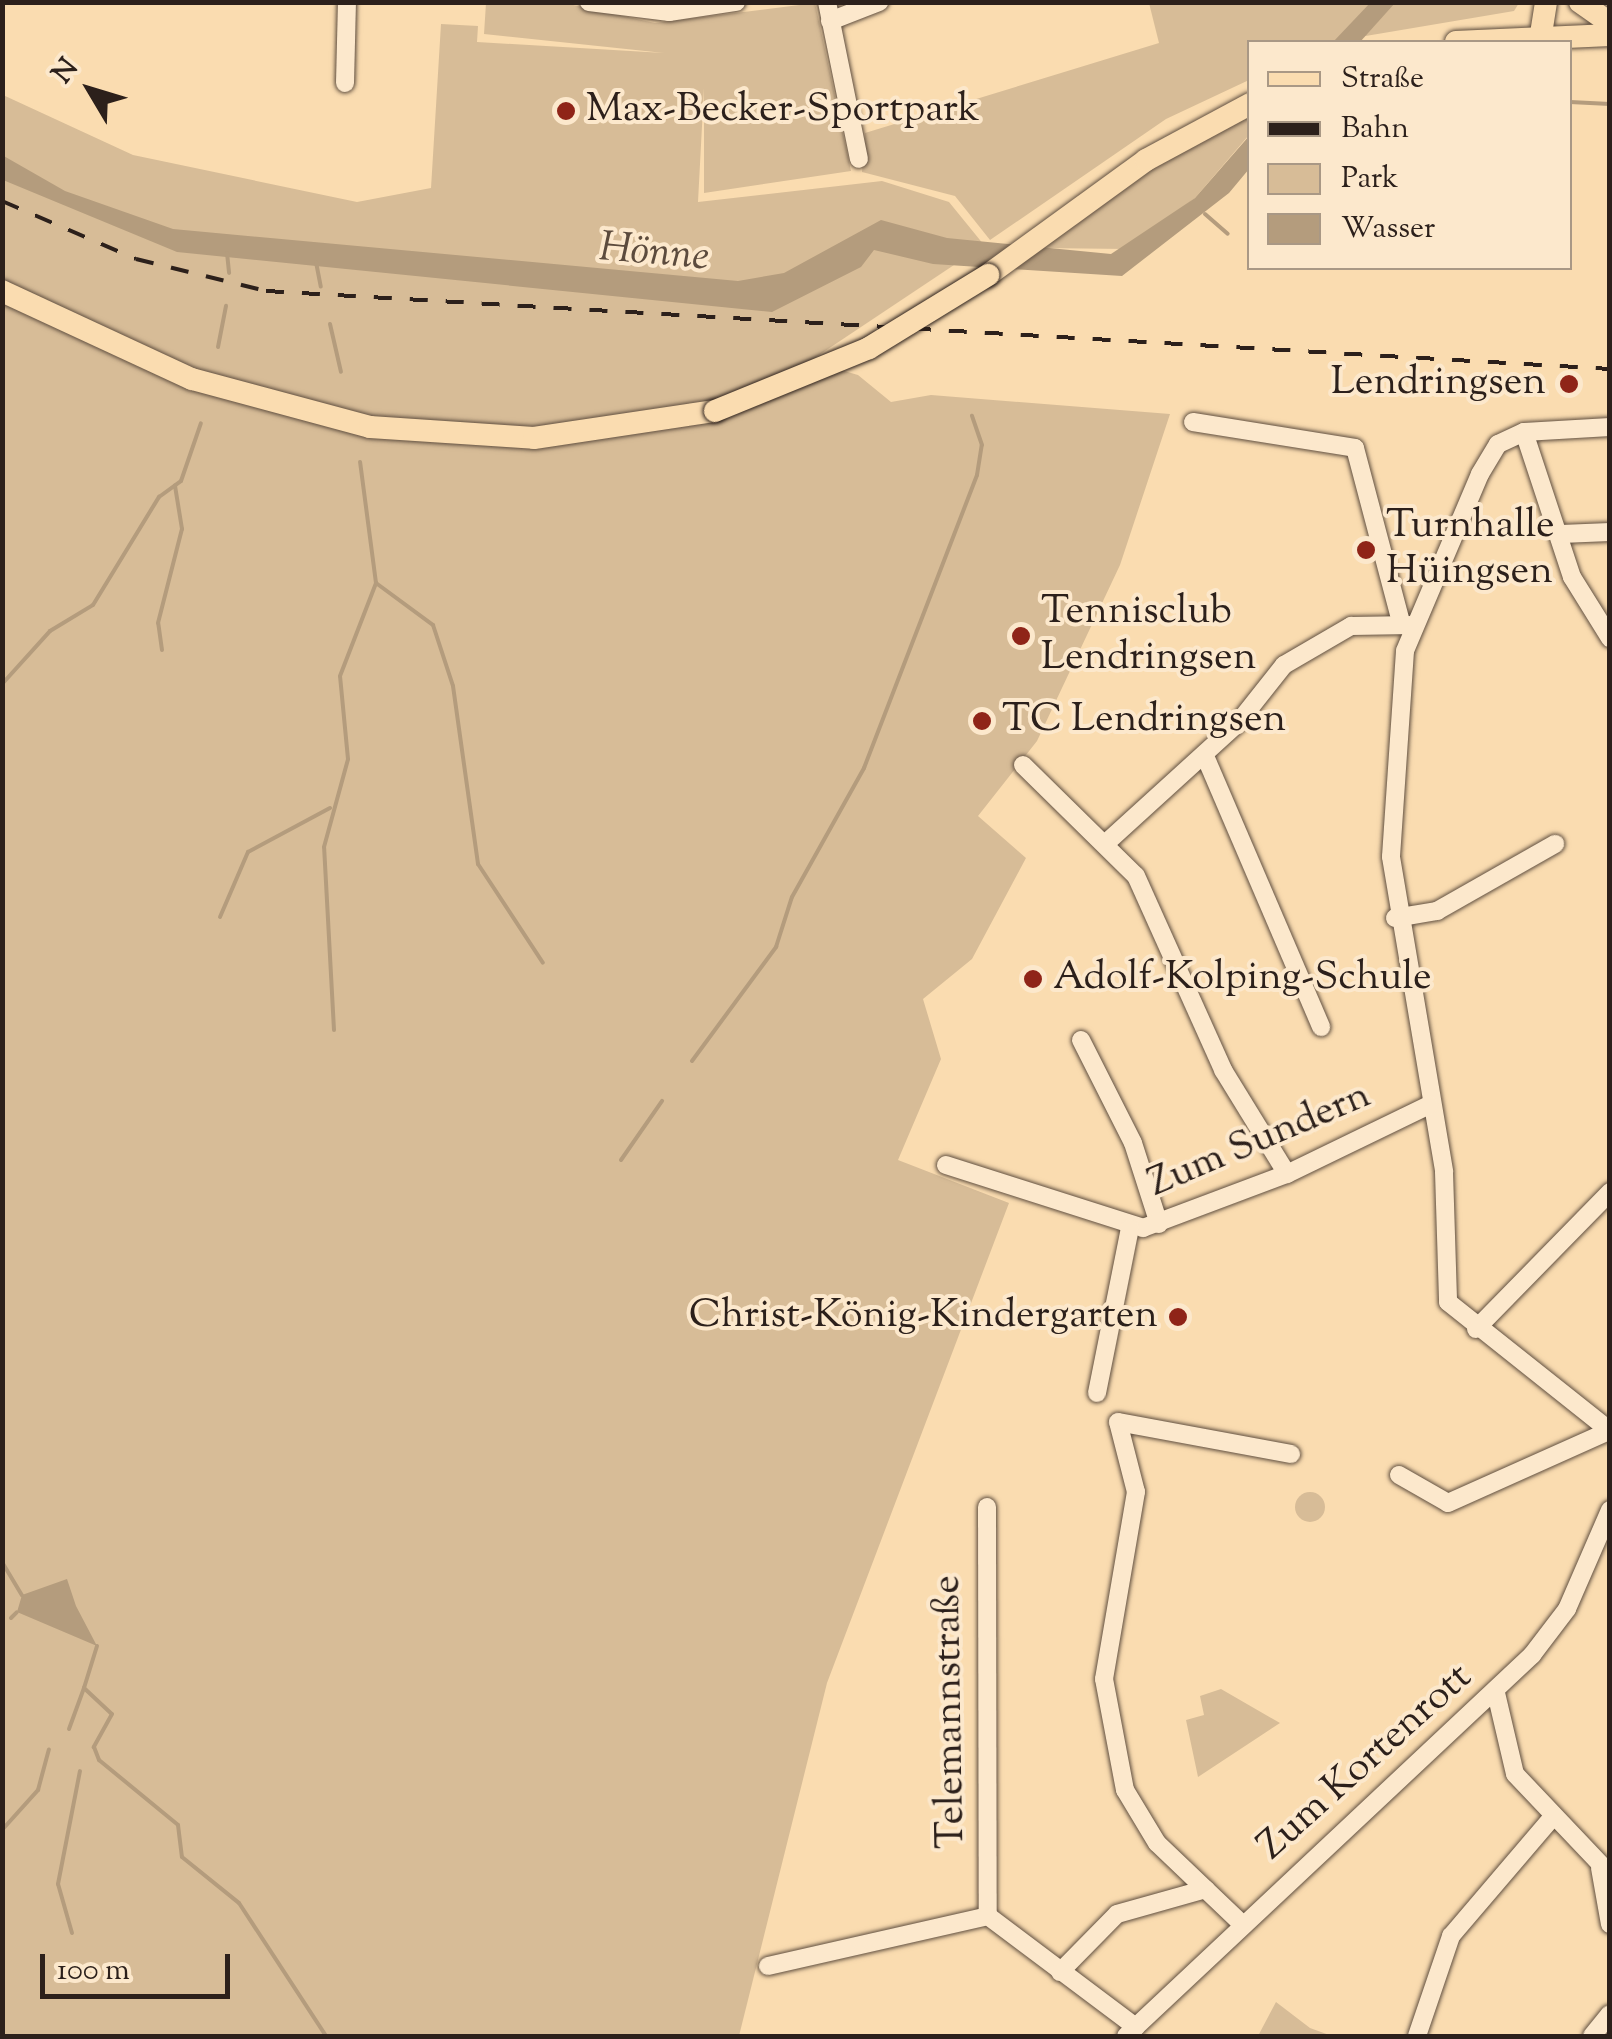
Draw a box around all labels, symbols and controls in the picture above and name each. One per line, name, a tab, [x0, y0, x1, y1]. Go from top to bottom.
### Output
north arrow	[40, 40, 140, 140]
legend	[1247, 40, 1572, 270]
text: N	[44, 50, 89, 93]
text: Straße	[1341, 58, 1424, 101]
place label: Max-Becker-Sportpark	[586, 87, 980, 135]
marker: Max-Becker-Sportpark	[555, 100, 577, 122]
text: Bahn	[1341, 108, 1409, 151]
text: Park	[1341, 158, 1398, 201]
text: Wasser	[1341, 208, 1435, 251]
water label: Hönne	[597, 224, 711, 284]
place label: Lendringsen	[1331, 360, 1546, 408]
marker: Lendringsen	[1556, 371, 1582, 397]
place label: Turnhalle Hüingsen	[1386, 503, 1555, 597]
marker: Turnhalle Hüingsen	[1355, 539, 1377, 561]
place label: Tennisclub Lendringsen	[1041, 589, 1256, 683]
marker: Tennisclub Lendringsen	[1010, 625, 1032, 647]
place label: TC Lendringsen	[1002, 697, 1286, 745]
marker: TC Lendringsen	[971, 710, 993, 732]
place label: Adolf-Kolping-Schule	[1053, 955, 1432, 1003]
marker: Adolf-Kolping-Schule	[1022, 968, 1044, 990]
street label: Zum Sundern	[1142, 1073, 1378, 1209]
place label: Christ-König-Kindergarten	[689, 1293, 1158, 1341]
marker: Christ-König-Kindergarten	[1167, 1306, 1189, 1328]
street label: Telemannstraße	[925, 1575, 977, 1849]
street label: Zum Kortenrott	[1249, 1655, 1483, 1871]
scale bar	[45, 1934, 235, 1996]
text: 100 m	[57, 1950, 130, 1993]

